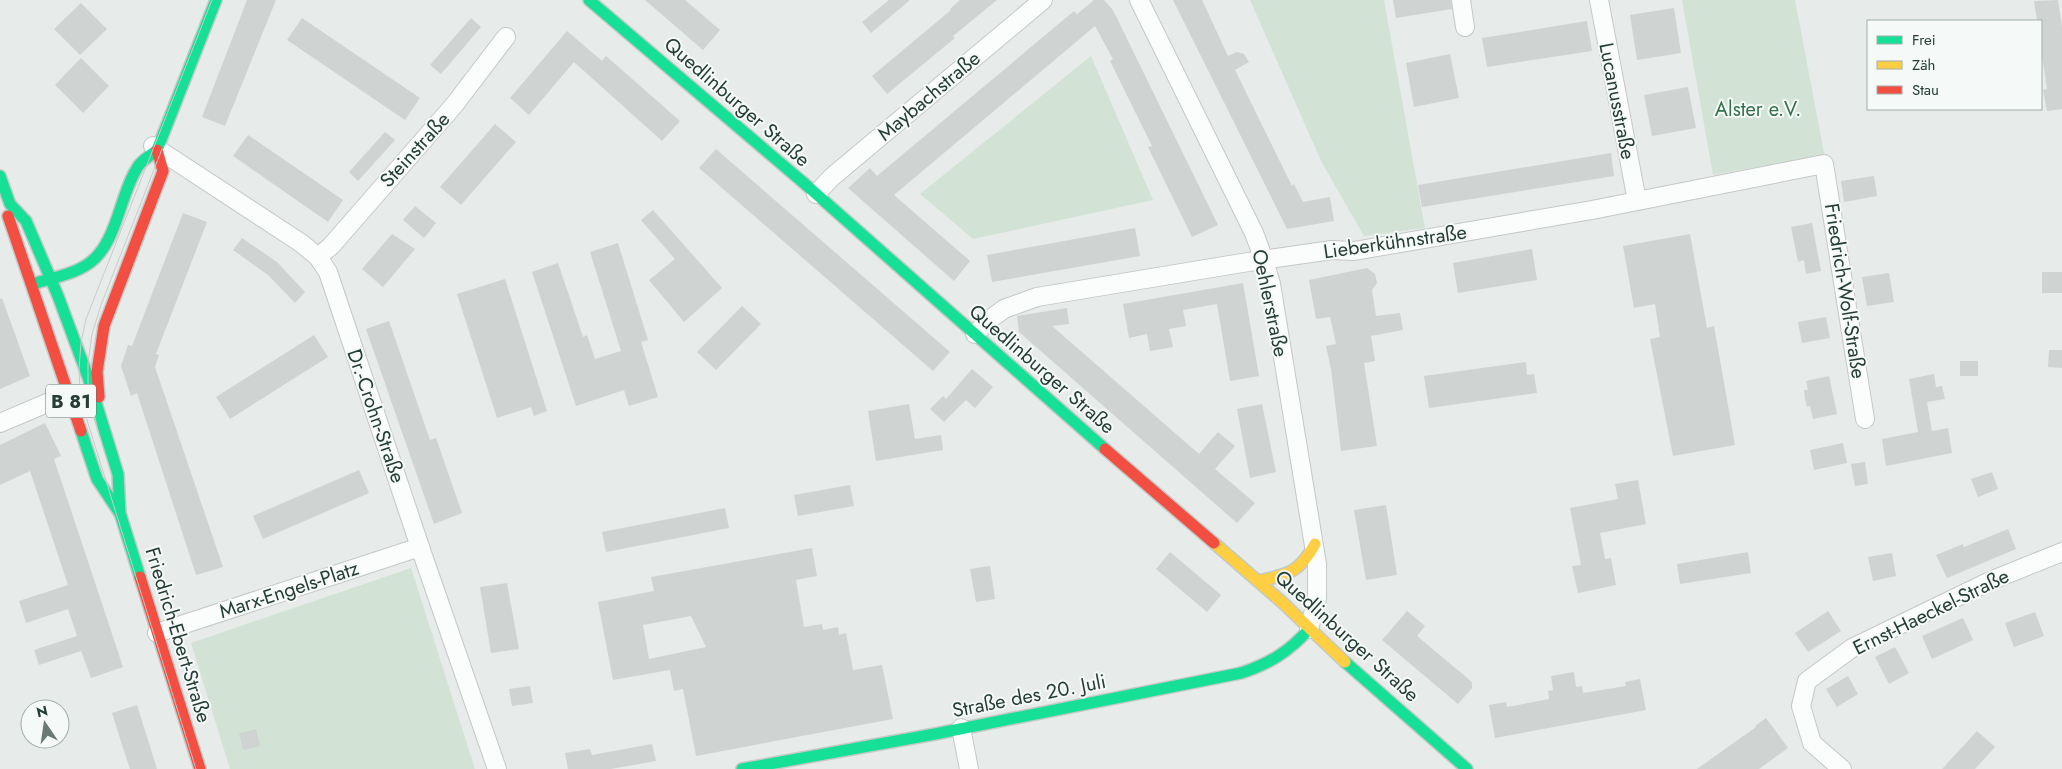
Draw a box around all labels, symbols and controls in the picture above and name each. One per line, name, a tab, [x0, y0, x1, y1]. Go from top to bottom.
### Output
legend	[1867, 20, 2042, 110]
text: Frei	[1912, 29, 1936, 51]
street label: Quedlinburger Straße	[658, 30, 816, 174]
street label: Lucanusstraße	[1591, 40, 1643, 162]
street label: Maybachstraße	[871, 44, 987, 148]
text: Zäh	[1912, 54, 1935, 76]
text: Stau	[1912, 79, 1939, 101]
park label: Alster e.V.	[1715, 95, 1801, 124]
street label: Steinstraße	[373, 106, 457, 194]
street label: Friedrich-Wolf-Straße	[1817, 201, 1873, 381]
street label: Lieberkühnstraße	[1322, 218, 1468, 266]
street label: Oehlerstraße	[1244, 247, 1296, 359]
street label: Quedlinburger Straße	[963, 297, 1121, 441]
street label: Dr.-Crohn-Straße	[340, 345, 412, 487]
road number: B 81	[46, 384, 96, 418]
street label: Friedrich-Ebert-Straße	[138, 544, 218, 726]
street label: Marx-Engels-Platz	[216, 554, 362, 626]
street label: Ernst-Haeckel-Straße	[1848, 562, 2014, 662]
street label: Quedlinburger Straße	[1268, 563, 1426, 709]
street label: Straße des 20. Juli	[950, 667, 1108, 725]
north arrow	[20, 699, 70, 749]
text: N	[34, 700, 50, 722]

